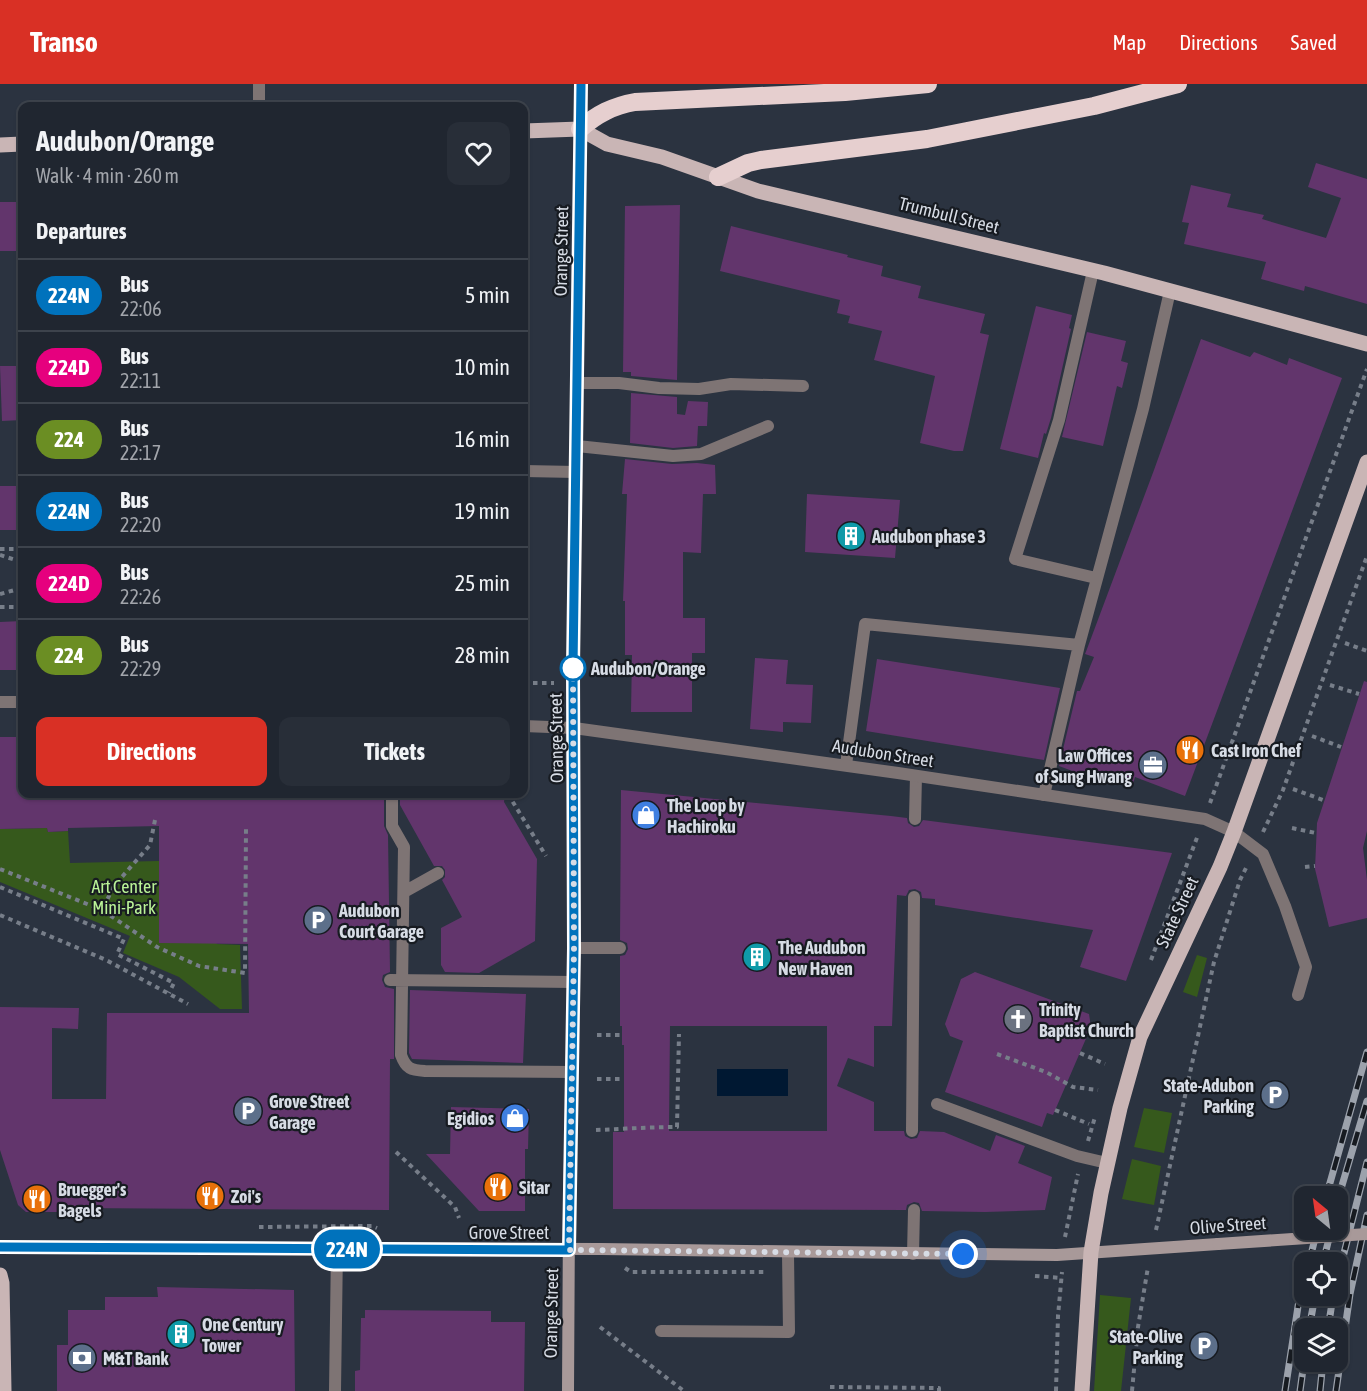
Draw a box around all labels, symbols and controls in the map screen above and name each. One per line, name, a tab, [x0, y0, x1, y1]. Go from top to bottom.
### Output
text: Transo	[30, 26, 98, 58]
text: Map	[1112, 30, 1146, 54]
text: Directions	[1179, 30, 1258, 54]
text: Saved	[1291, 30, 1337, 54]
button: heart	[447, 122, 510, 185]
text: Audubon/Orange	[36, 125, 214, 157]
text: Walk · 4 min · 260 m	[36, 164, 179, 187]
street label: Trumbull Street	[897, 192, 1001, 238]
street label: Orange Street	[550, 206, 572, 296]
text: Departures	[36, 218, 126, 244]
text: Bus	[120, 271, 149, 297]
text: 5 min	[465, 282, 510, 308]
text: 224N	[48, 283, 90, 307]
text: 22:06	[120, 297, 162, 320]
text: Bus	[120, 343, 149, 369]
text: 10 min	[455, 354, 510, 380]
text: 224D	[48, 355, 90, 379]
text: 22:11	[120, 369, 161, 392]
text: Bus	[120, 415, 149, 441]
text: 16 min	[455, 426, 510, 452]
text: 224	[54, 427, 84, 451]
text: 22:17	[120, 441, 161, 464]
text: Bus	[120, 487, 149, 513]
text: 19 min	[455, 498, 510, 524]
text: 224N	[48, 499, 90, 523]
text: 22:20	[120, 513, 161, 536]
building icon: Audubon phase 3	[835, 520, 867, 552]
place label: Audubon phase 3	[871, 526, 986, 547]
text: Bus	[120, 559, 149, 585]
text: 25 min	[455, 570, 510, 596]
text: 224D	[48, 571, 90, 595]
text: 22:26	[120, 585, 161, 608]
text: Bus	[120, 631, 149, 657]
text: 28 min	[455, 642, 510, 668]
text: 224	[54, 643, 84, 667]
marker: Audubon/Orange	[560, 655, 586, 681]
text: 22:29	[120, 657, 161, 680]
place label: Audubon/Orange	[590, 658, 706, 679]
street label: Orange Street	[545, 693, 567, 783]
button: Directions	[36, 717, 267, 786]
button: Tickets	[279, 717, 510, 786]
restaurant icon: Cast Iron Chef	[1174, 734, 1206, 766]
street label: Audubon Street	[831, 735, 935, 771]
place label: Cast Iron Chef	[1211, 740, 1302, 761]
place label: Law Offices of Sung Hwang	[1035, 745, 1133, 787]
office icon: Law Offices of Sung Hwang	[1137, 749, 1169, 781]
place label: The Loop by Hachiroku	[667, 795, 745, 837]
shop icon: The Loop by Hachiroku	[630, 799, 662, 831]
street label: State Street	[1151, 873, 1203, 951]
park label: Art Center Mini-Park	[91, 876, 157, 918]
place label: Audubon Court Garage	[338, 900, 424, 942]
parking icon: Audubon Court Garage	[302, 904, 334, 936]
place label: The Audubon New Haven	[778, 937, 866, 979]
building icon: The Audubon New Haven	[741, 941, 773, 973]
place label: Trinity Baptist Church	[1039, 999, 1134, 1041]
church icon: Trinity Baptist Church	[1002, 1003, 1034, 1035]
place label: State-Adubon Parking	[1163, 1075, 1254, 1117]
parking icon: State-Adubon Parking	[1259, 1079, 1291, 1111]
place label: Grove Street Garage	[269, 1091, 350, 1133]
parking icon: Grove Street Garage	[232, 1095, 264, 1127]
shop icon: Egidios	[499, 1102, 531, 1134]
place label: Egidios	[447, 1108, 495, 1129]
restaurant icon: Sitar	[482, 1171, 514, 1203]
place label: Sitar	[519, 1177, 550, 1198]
place label: Bruegger's Bagels	[58, 1179, 127, 1221]
restaurant icon: Zoi's	[194, 1180, 226, 1212]
restaurant icon: Bruegger's Bagels	[21, 1183, 53, 1215]
place label: Zoi's	[231, 1186, 262, 1207]
north arrow	[1294, 1186, 1348, 1240]
map controls	[1294, 1186, 1348, 1372]
street label: Olive Street	[1189, 1212, 1267, 1238]
street label: Grove Street	[469, 1222, 549, 1243]
line badge: 224N	[305, 1230, 389, 1268]
text: 224N	[326, 1237, 368, 1261]
your location	[948, 1239, 978, 1269]
button: locate	[1294, 1252, 1348, 1306]
street label: Orange Street	[540, 1268, 562, 1358]
place label: One Century Tower	[202, 1314, 284, 1356]
building icon: One Century Tower	[165, 1318, 197, 1350]
button: layers	[1294, 1318, 1348, 1372]
place label: State-Olive Parking	[1109, 1326, 1183, 1368]
parking icon: State-Olive Parking	[1188, 1330, 1220, 1362]
bank icon: M&T Bank	[66, 1342, 98, 1374]
place label: M&T Bank	[103, 1348, 169, 1369]

